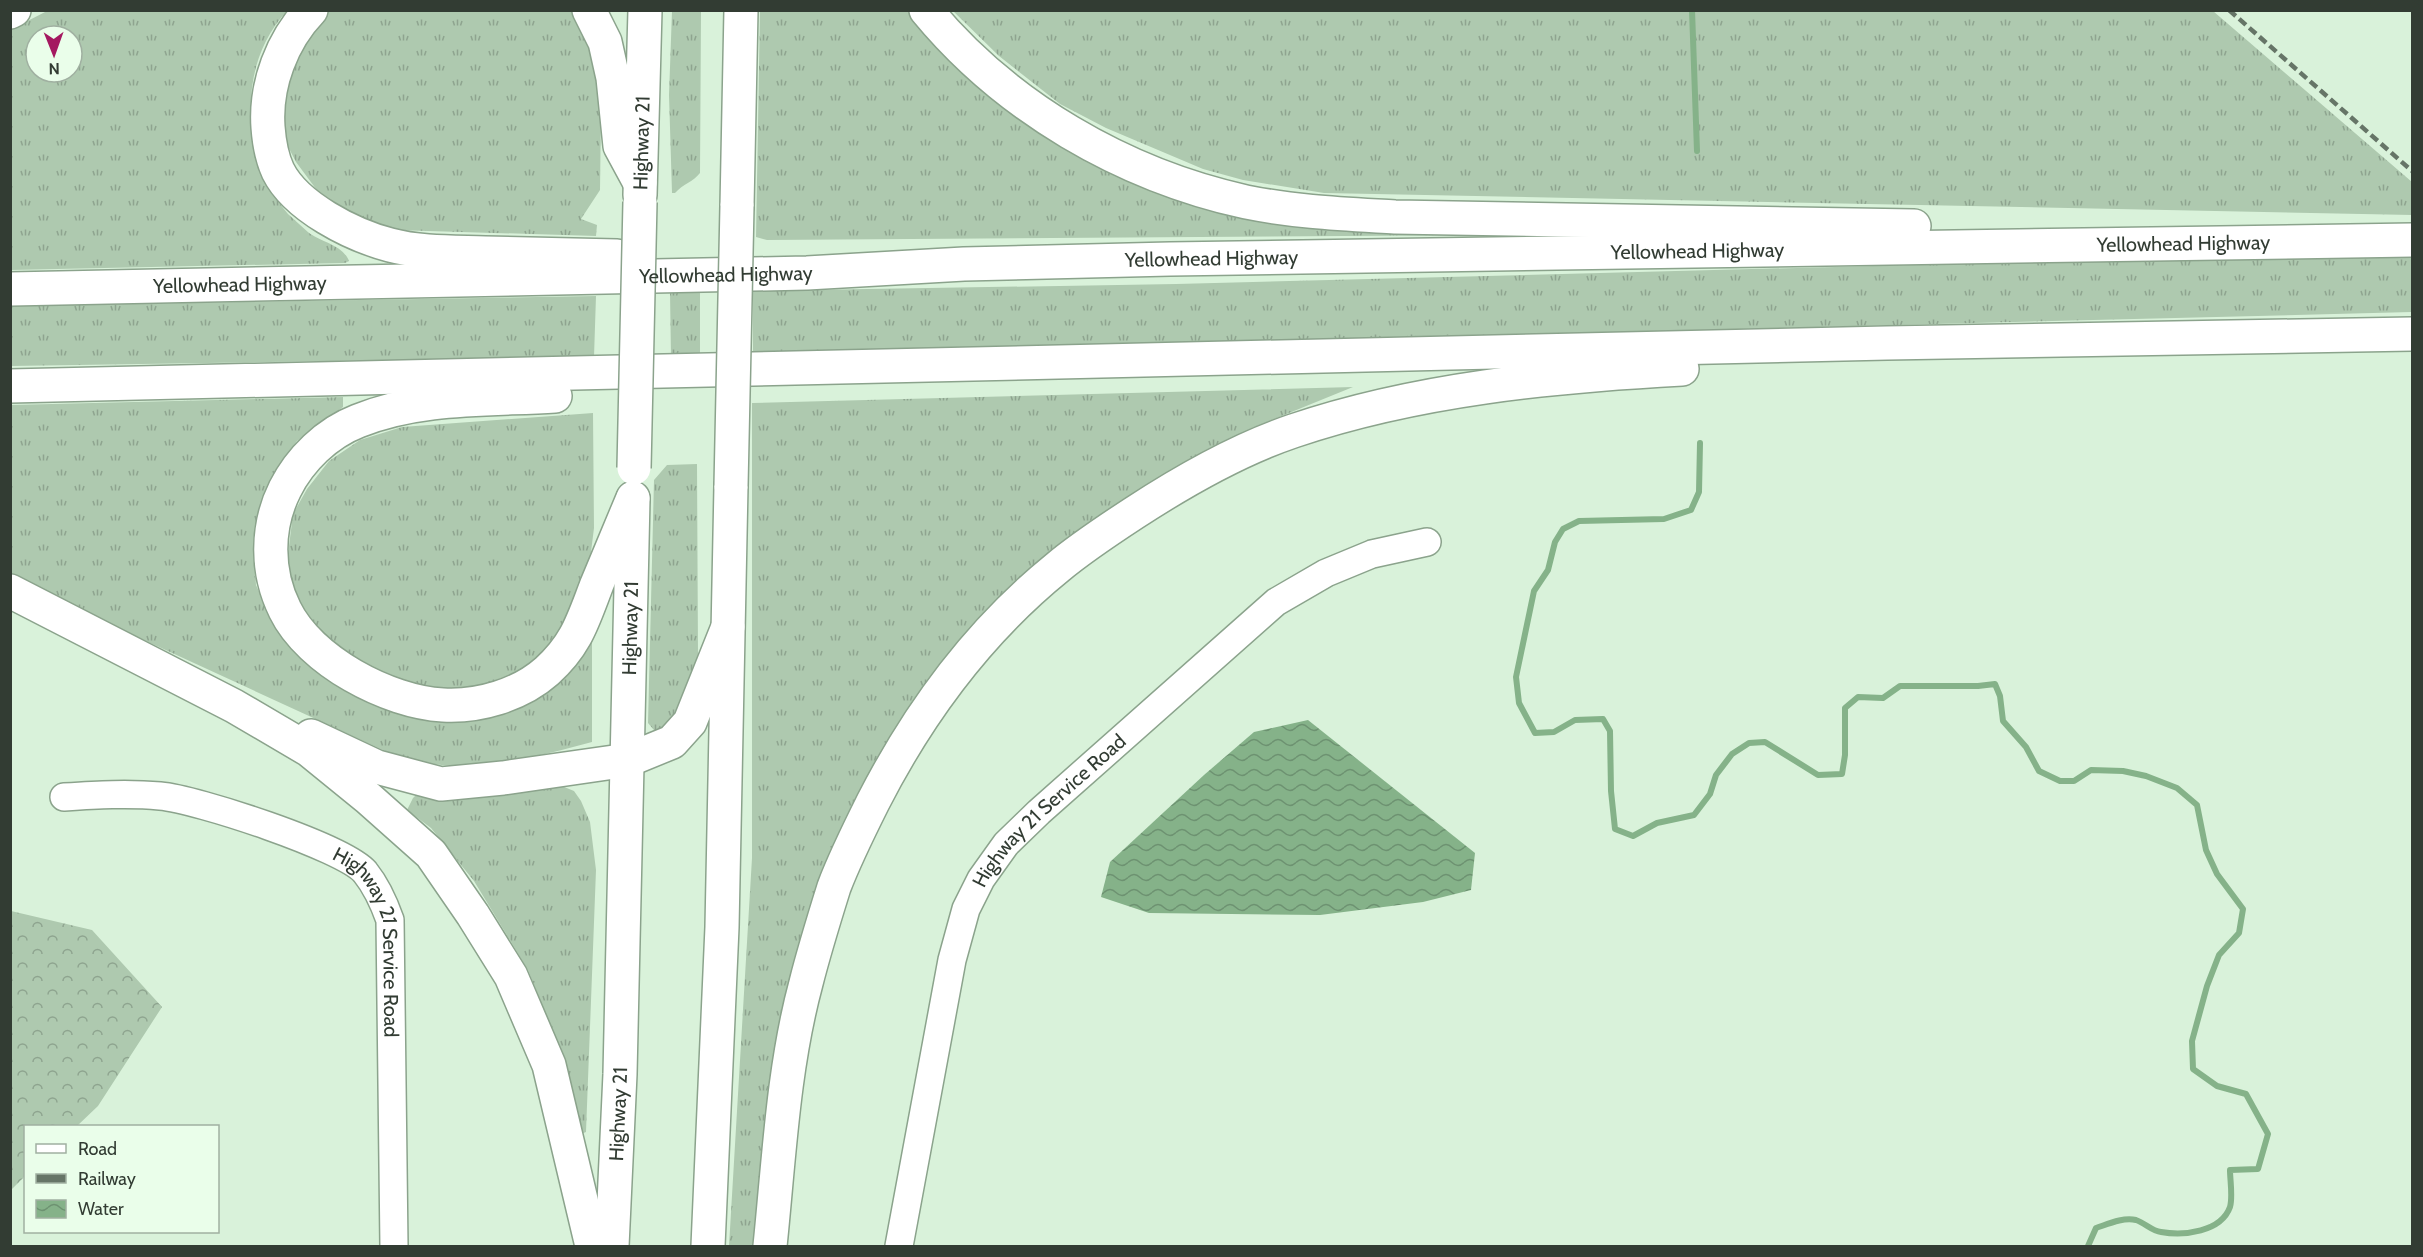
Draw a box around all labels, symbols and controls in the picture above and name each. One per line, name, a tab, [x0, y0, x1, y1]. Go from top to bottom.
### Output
north arrow	[24, 24, 84, 84]
text: N	[48, 59, 60, 78]
street label: Highway 21	[628, 96, 655, 190]
street label: Yellowhead Highway	[2095, 230, 2270, 257]
street label: Yellowhead Highway	[1610, 238, 1784, 264]
street label: Yellowhead Highway	[1123, 245, 1298, 272]
street label: Yellowhead Highway	[638, 261, 813, 288]
street label: Yellowhead Highway	[152, 271, 327, 298]
street label: Highway 21	[617, 581, 643, 676]
street label: Highway 21 Service Road	[967, 729, 1131, 891]
street label: Highway 21 Service Road	[329, 842, 403, 1037]
street label: Highway 21	[604, 1067, 632, 1162]
legend	[24, 1125, 219, 1233]
text: Road	[78, 1138, 117, 1160]
text: Railway	[78, 1168, 136, 1190]
text: Water	[78, 1198, 124, 1220]

